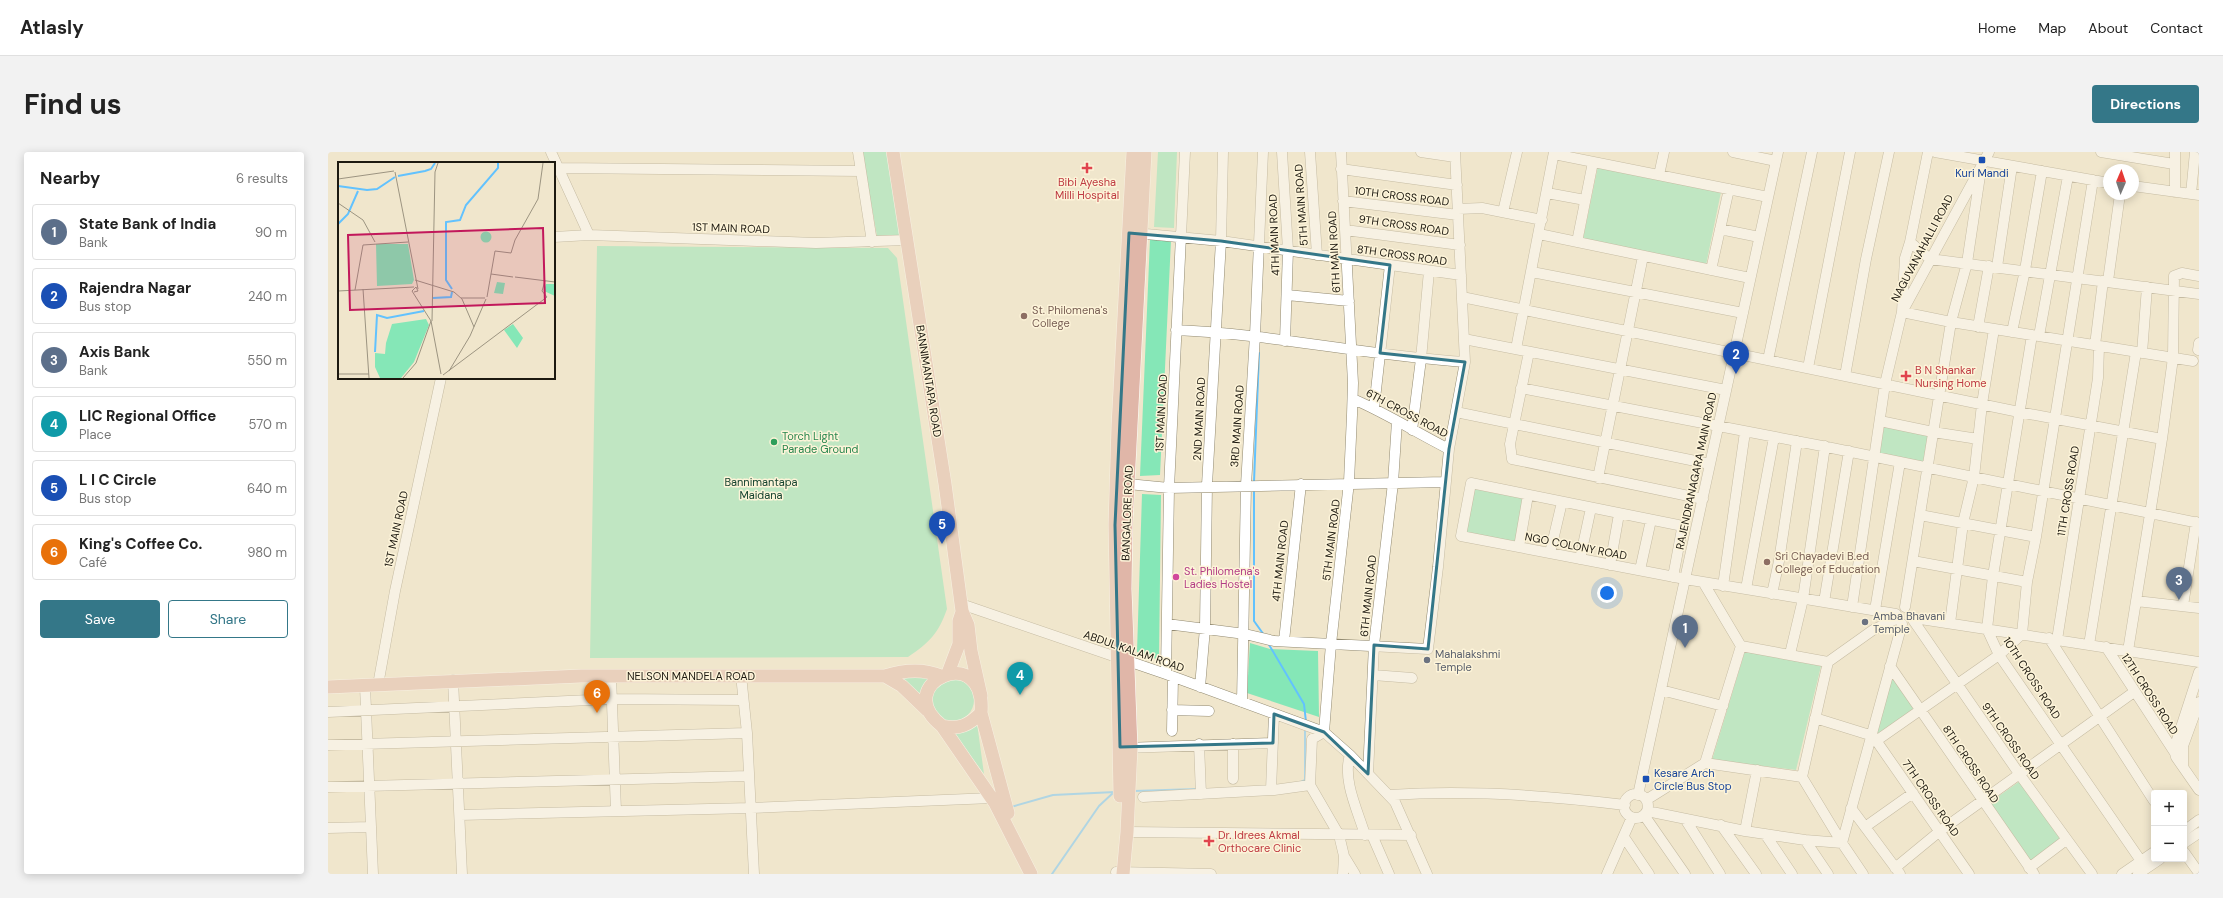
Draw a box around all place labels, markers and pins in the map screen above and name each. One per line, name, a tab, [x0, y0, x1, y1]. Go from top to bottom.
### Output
marker: Kuri Mandi	[1977, 155, 1987, 165]
marker: Bibi Ayesha Milli Hospital	[1081, 162, 1093, 174]
place label: Kuri Mandi	[1955, 166, 2009, 180]
place label: Bibi Ayesha Milli Hospital	[1055, 175, 1119, 202]
place label: St. Philomena's College	[1032, 303, 1108, 330]
marker: St. Philomena's College	[1019, 311, 1029, 321]
pin: 2	[1723, 341, 1749, 374]
place label: B N Shankar Nursing Home	[1915, 363, 1987, 390]
marker: B N Shankar Nursing Home	[1900, 370, 1912, 382]
place label: Torch Light Parade Ground	[782, 429, 859, 456]
marker: Torch Light Parade Ground	[769, 437, 779, 447]
pin: 5	[929, 511, 955, 544]
place label: Sri Chayadevi B.ed College of Education	[1775, 549, 1880, 576]
marker: Sri Chayadevi B.ed College of Education	[1762, 557, 1772, 567]
place label: St. Philomena's Ladies Hostel	[1184, 564, 1260, 591]
pin: 3	[2166, 567, 2192, 600]
marker: St. Philomena's Ladies Hostel	[1171, 572, 1181, 582]
place label: Amba Bhavani Temple	[1873, 609, 1945, 636]
pin: 1	[1672, 615, 1698, 648]
marker: Amba Bhavani Temple	[1860, 617, 1870, 627]
place label: Mahalakshmi Temple	[1435, 647, 1501, 674]
marker: Mahalakshmi Temple	[1422, 655, 1432, 665]
pin: 4	[1007, 662, 1033, 695]
pin: 6	[584, 680, 610, 713]
place label: Kesare Arch Circle Bus Stop	[1654, 766, 1732, 793]
marker: Kesare Arch Circle Bus Stop	[1641, 774, 1651, 784]
place label: Dr. Idrees Akmal Orthocare Clinic	[1218, 828, 1301, 855]
marker: Dr. Idrees Akmal Orthocare Clinic	[1203, 835, 1215, 847]

